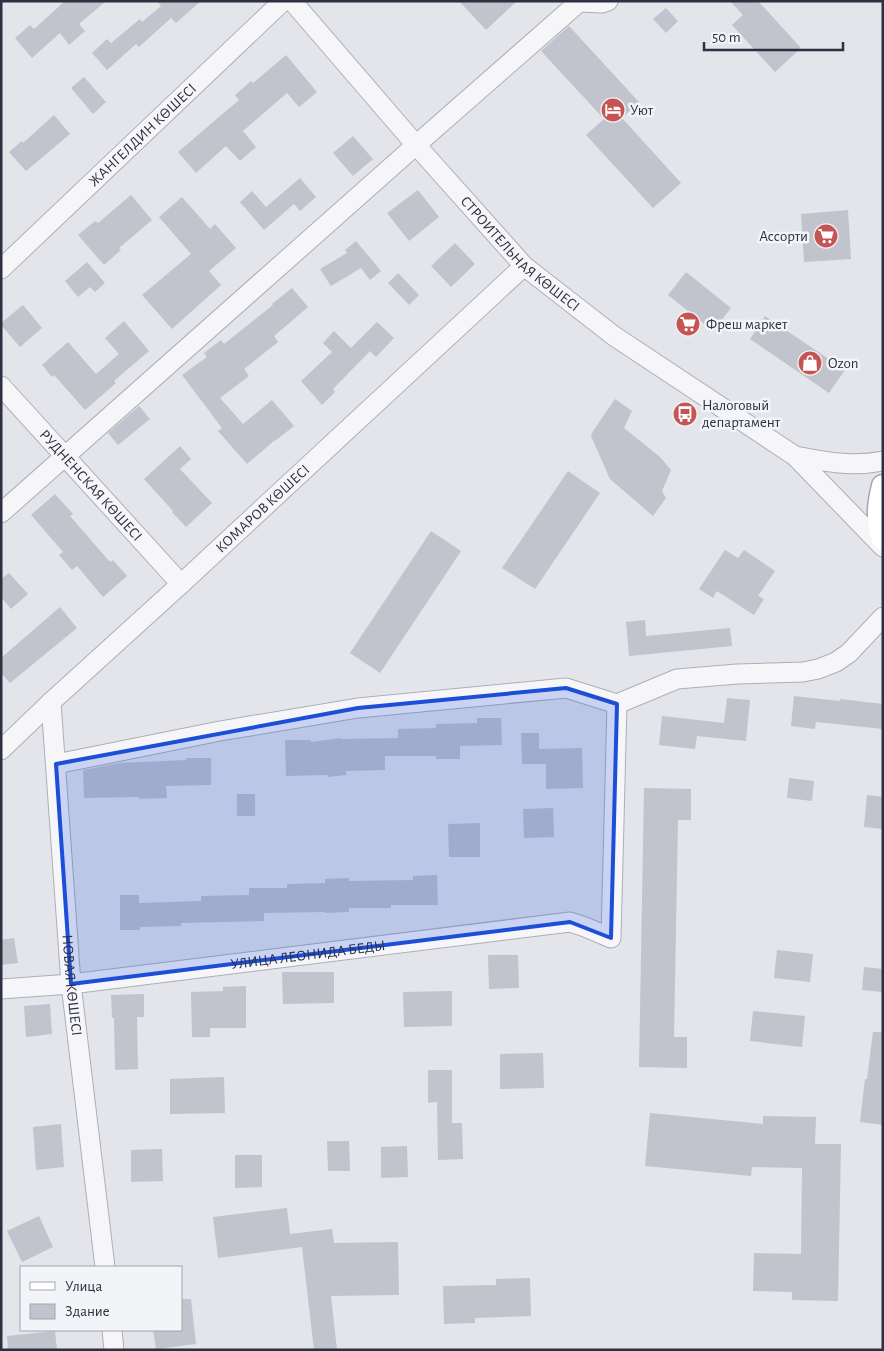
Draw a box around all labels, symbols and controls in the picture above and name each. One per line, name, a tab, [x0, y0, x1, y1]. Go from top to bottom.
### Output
scale bar	[704, 20, 843, 52]
text: 50 m	[712, 30, 741, 45]
street label: ЖАНГЕЛДИН КӨШЕСІ	[86, 80, 199, 189]
hotel icon: Уют	[600, 97, 626, 123]
place label: Уют	[630, 103, 654, 118]
street label: СТРОИТЕЛЬНАЯ КӨШЕСІ	[458, 193, 583, 314]
supermarket icon: Ассорти	[813, 223, 839, 249]
place label: Ассорти	[759, 229, 808, 244]
supermarket icon: Фреш маркет	[675, 311, 701, 337]
place label: Фреш маркет	[706, 317, 788, 332]
shop icon: Ozon	[797, 350, 823, 376]
place label: Ozon	[828, 356, 858, 371]
place label: Налоговый департамент	[702, 398, 781, 430]
bus stop icon: Налоговый департамент	[672, 401, 698, 427]
street label: РУДНЕНСКАЯ КӨШЕСІ	[37, 427, 145, 544]
street label: КОМАРОВ КӨШЕСІ	[213, 461, 312, 555]
street label: НОВАЯ КӨШЕСІ	[60, 934, 85, 1037]
street label: УЛИЦА ЛЕОНИДА БЕДЫ	[230, 938, 386, 972]
legend	[20, 1266, 182, 1331]
text: Улица	[65, 1279, 102, 1294]
text: Здание	[65, 1304, 110, 1319]

